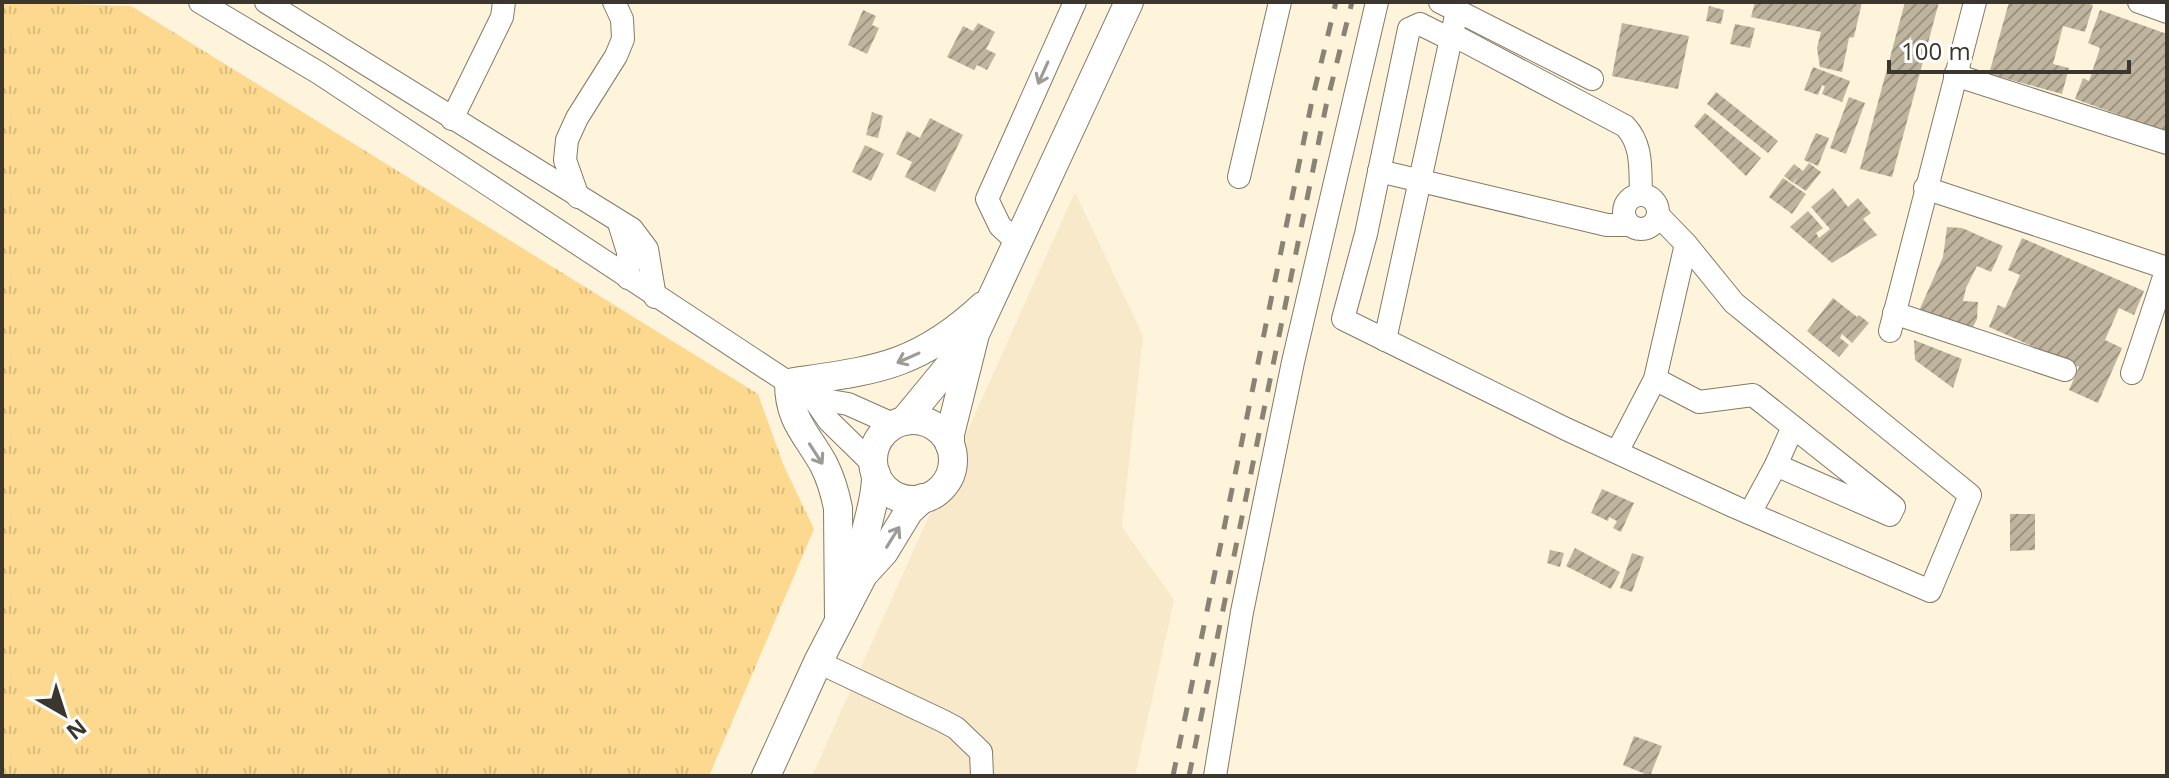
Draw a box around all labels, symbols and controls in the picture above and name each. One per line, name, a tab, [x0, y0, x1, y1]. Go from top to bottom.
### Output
scale bar	[1889, 24, 2129, 74]
text: 100 m	[1901, 34, 1971, 67]
one-way arrow	[1035, 61, 1050, 85]
one-way arrow	[897, 351, 921, 366]
one-way arrow	[809, 442, 825, 465]
one-way arrow	[886, 526, 902, 549]
north arrow	[24, 674, 104, 754]
text: N	[61, 713, 94, 748]

